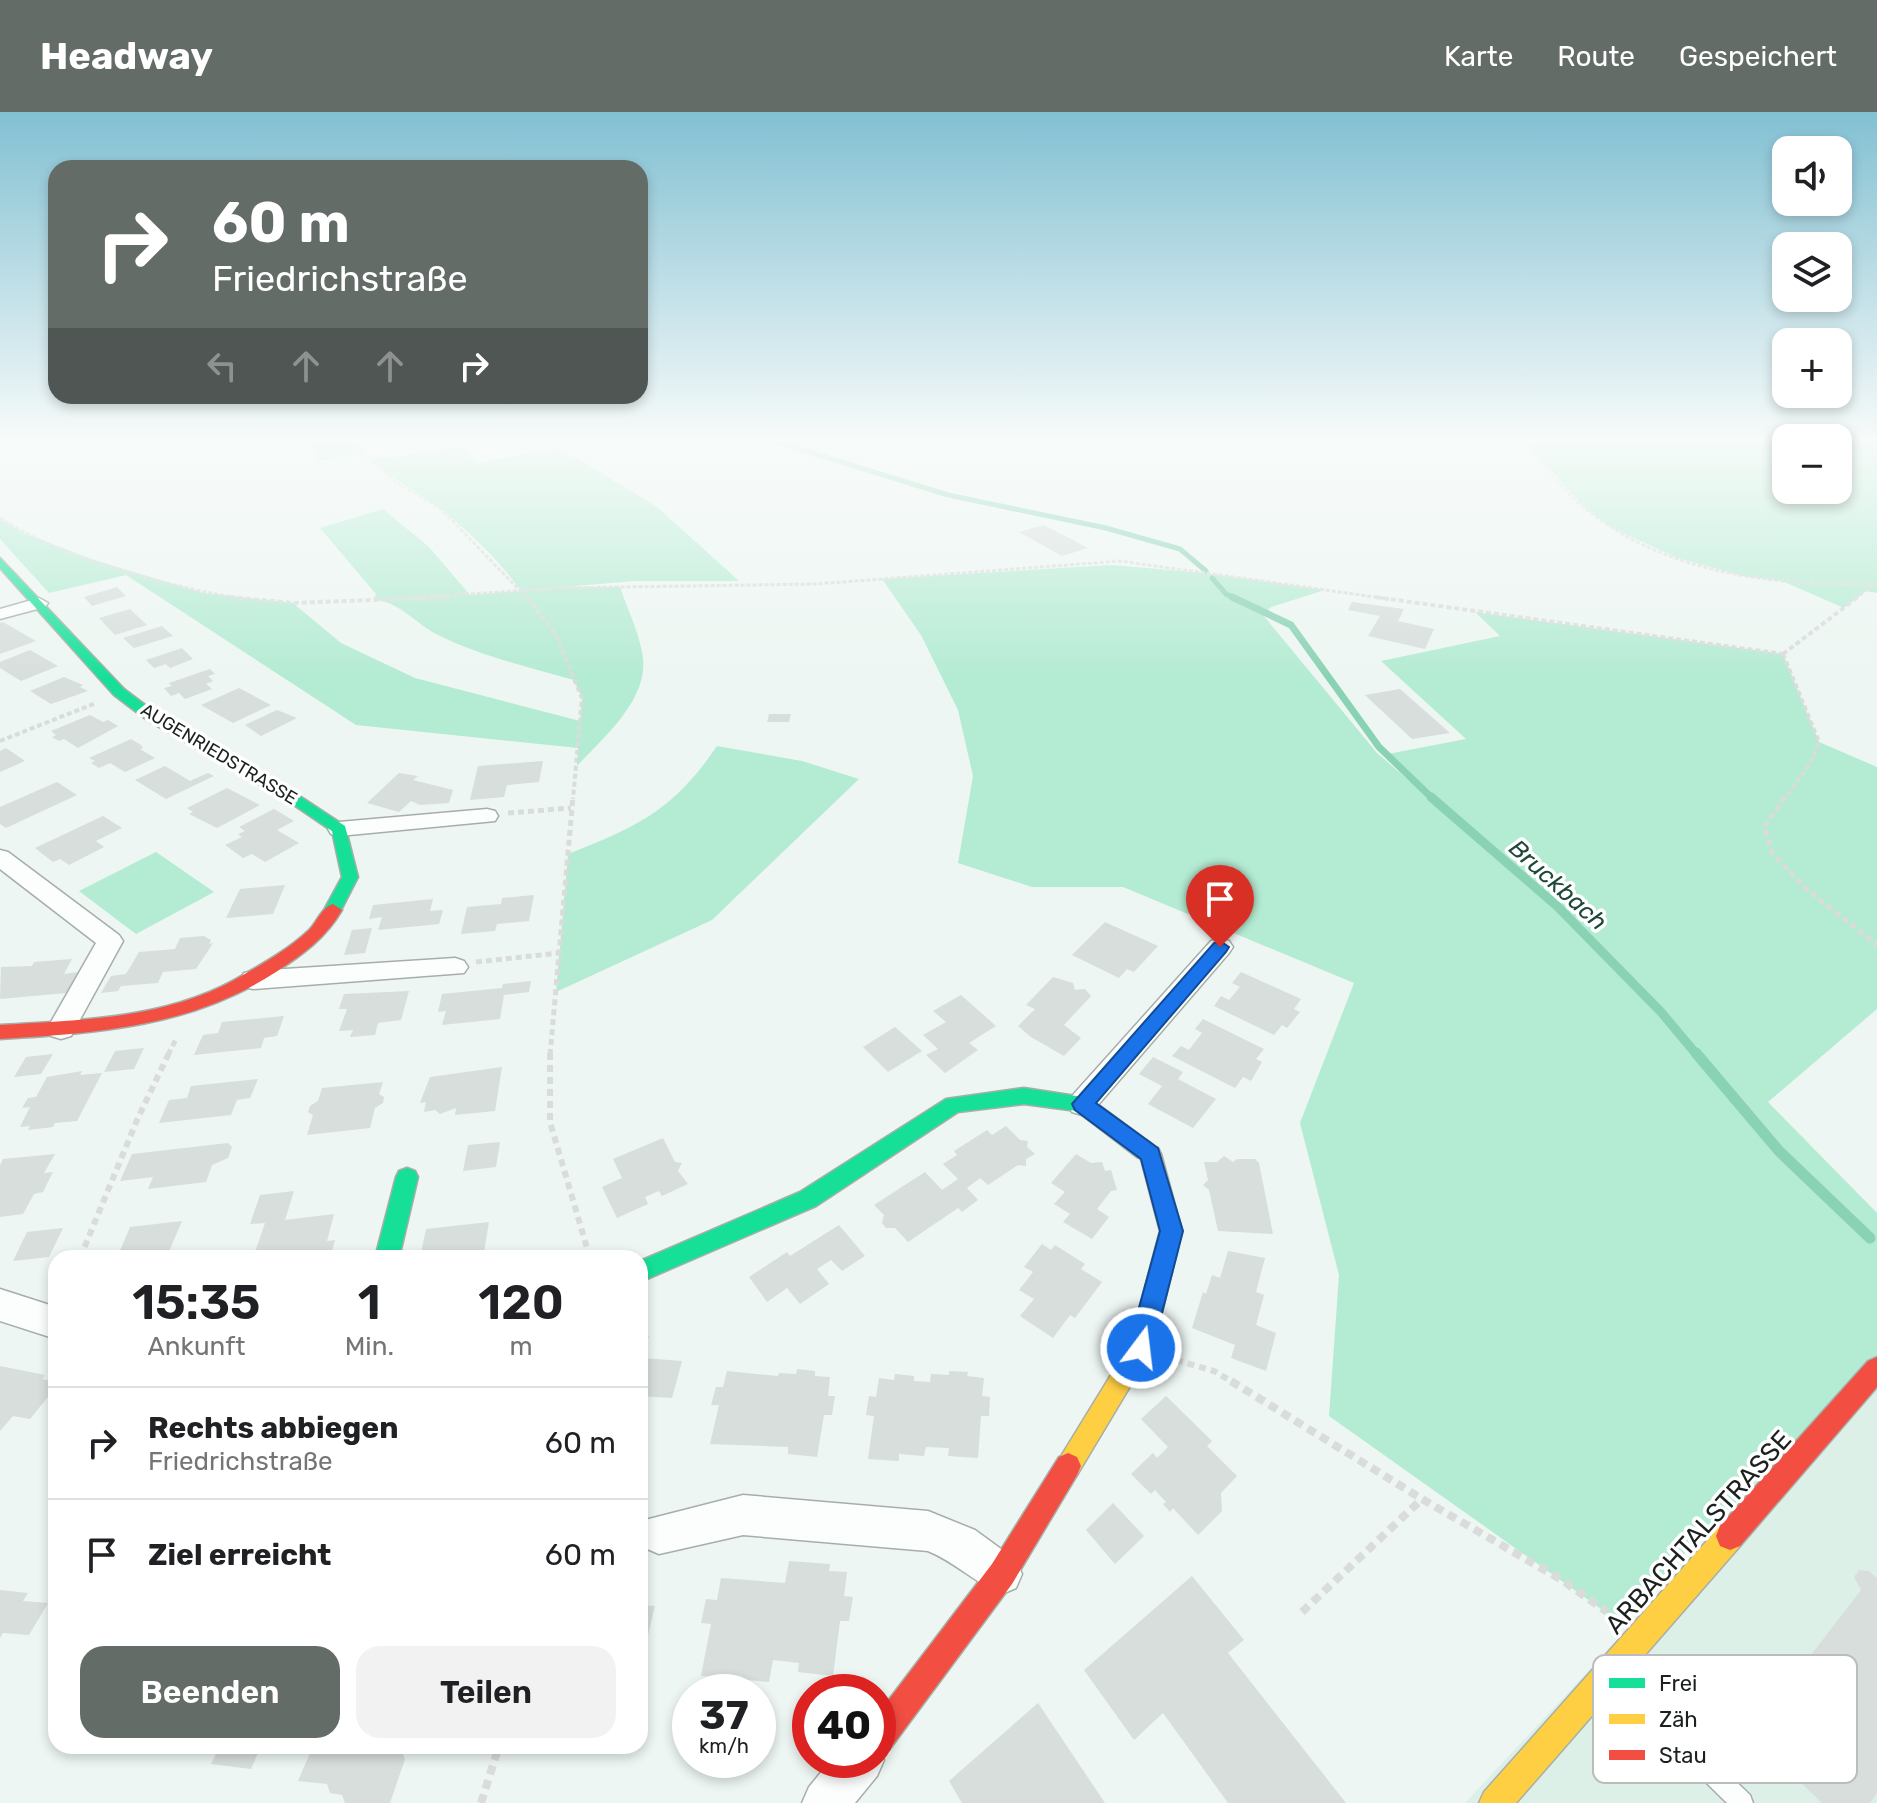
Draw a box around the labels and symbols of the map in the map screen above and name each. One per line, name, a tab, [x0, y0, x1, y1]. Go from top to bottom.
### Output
street label: AUGENRIEDSTRASSE	[137, 699, 301, 809]
water label: Bruckbach	[1503, 834, 1613, 936]
pin	[1186, 865, 1254, 947]
position arrow	[1099, 1306, 1183, 1390]
street label: ARBACHTALSTRASSE	[1599, 1424, 1798, 1640]
legend	[1593, 1655, 1857, 1783]
text: Frei	[1659, 1670, 1697, 1697]
speed limit sign: 40	[792, 1674, 896, 1778]
text: Zäh	[1659, 1706, 1698, 1733]
text: Stau	[1659, 1742, 1707, 1769]

